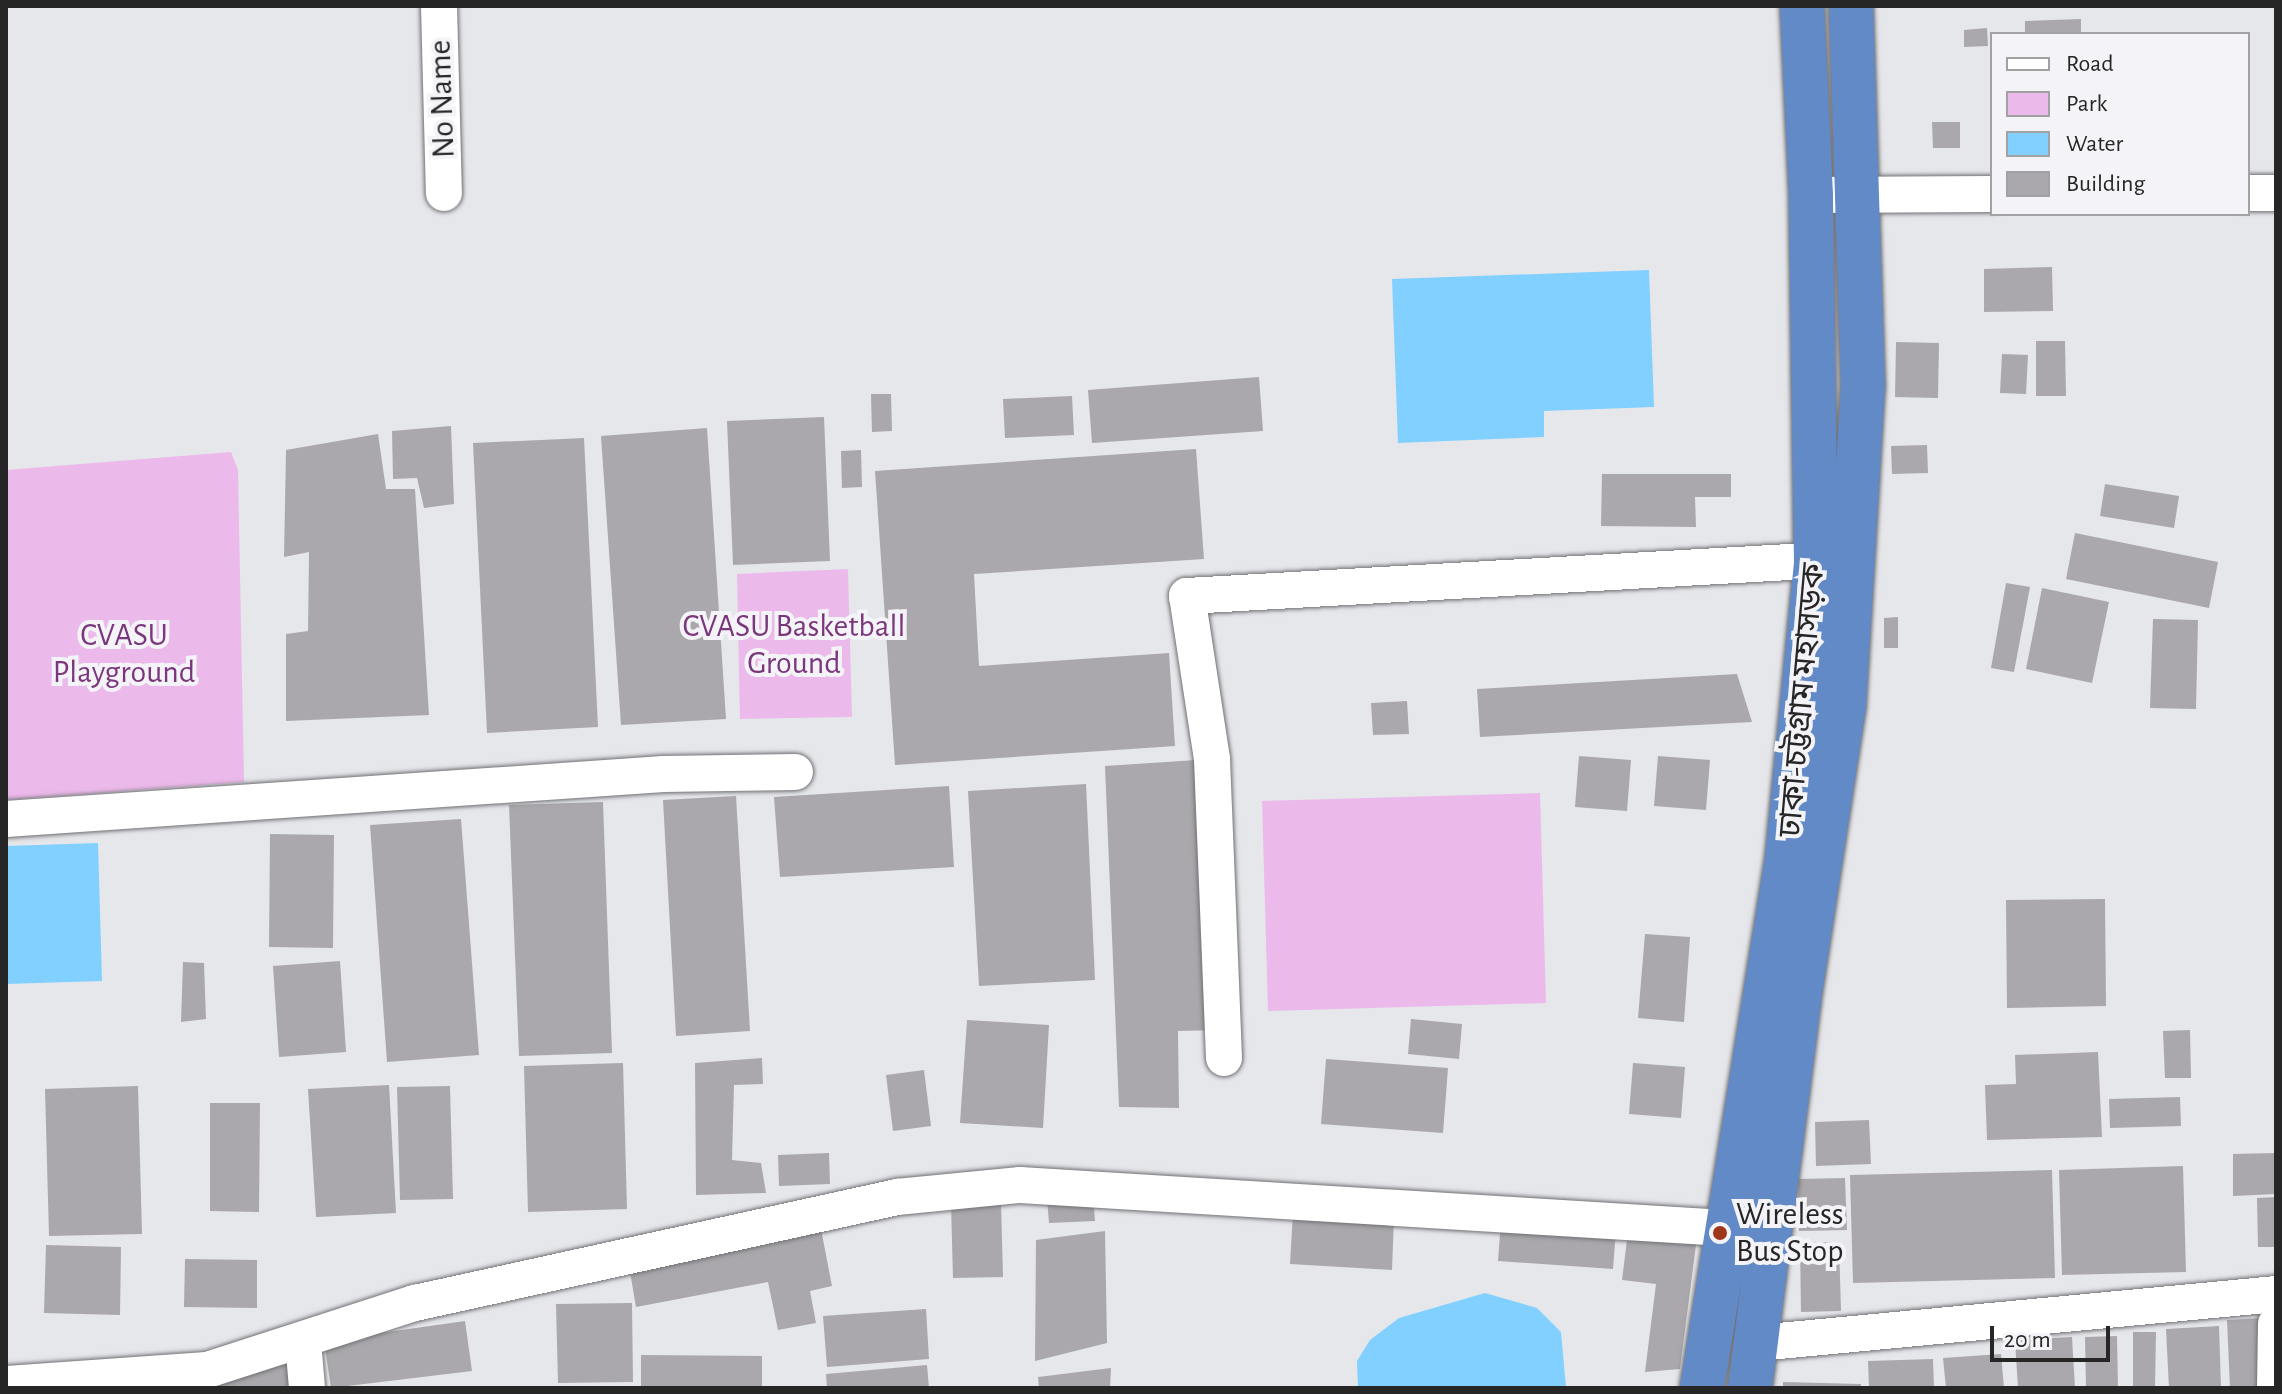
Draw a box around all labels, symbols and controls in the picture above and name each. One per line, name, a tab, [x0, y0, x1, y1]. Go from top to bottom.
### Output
legend	[1990, 32, 2250, 216]
street label: No Name	[421, 39, 463, 159]
text: Road	[2066, 52, 2114, 76]
text: Park	[2066, 92, 2107, 116]
text: Water	[2066, 132, 2123, 156]
text: Building	[2066, 172, 2145, 196]
street label: ঢাকা-চট্টগ্রাম মহাসড়ক	[1771, 561, 1833, 839]
park label: CVASU Basketball Ground	[683, 608, 905, 683]
park label: CVASU Playground	[53, 617, 195, 692]
place label: Wireless Bus Stop	[1736, 1196, 1844, 1271]
marker: Wireless Bus Stop	[1711, 1224, 1729, 1242]
scale bar	[1994, 1310, 2114, 1360]
text: 20 m	[2004, 1328, 2051, 1352]

